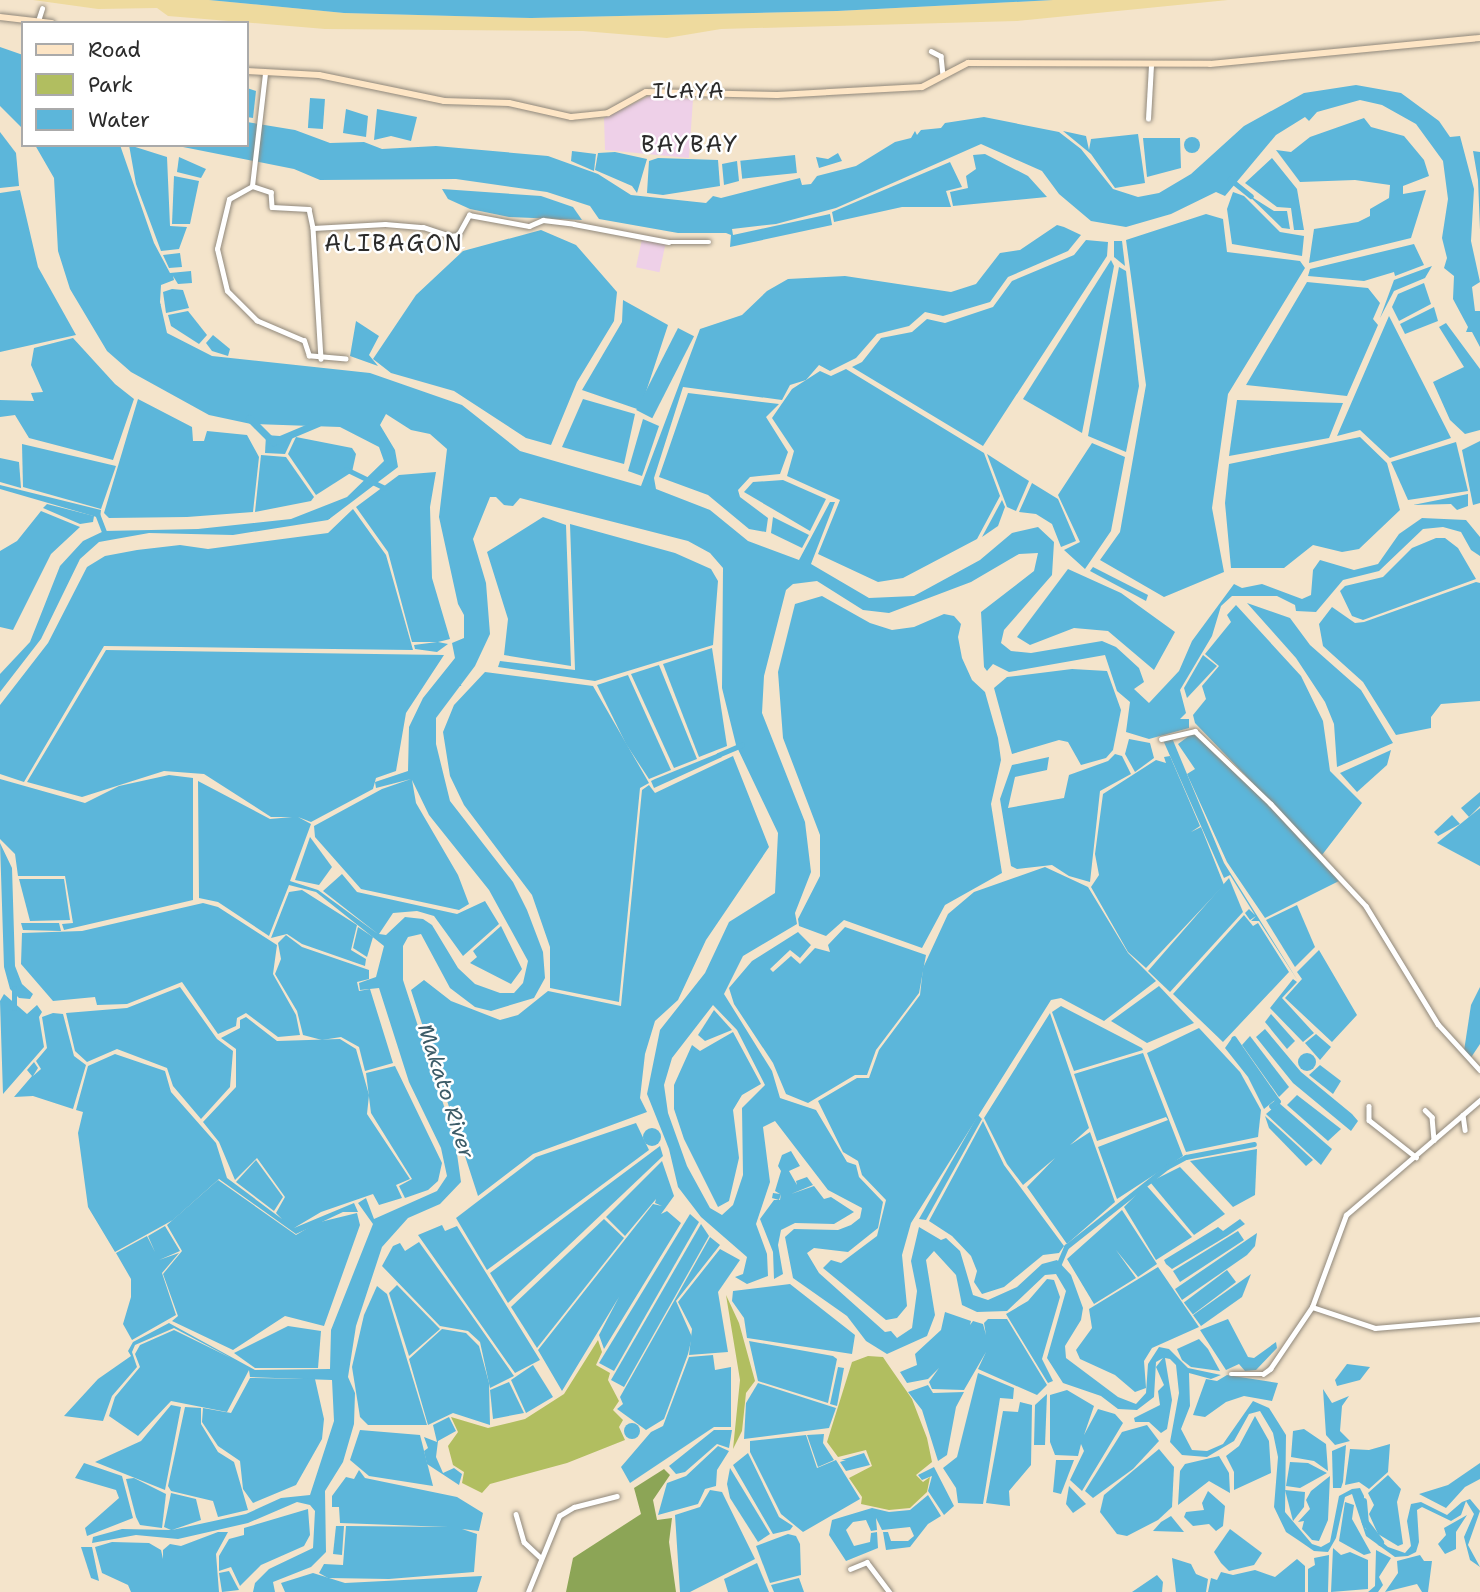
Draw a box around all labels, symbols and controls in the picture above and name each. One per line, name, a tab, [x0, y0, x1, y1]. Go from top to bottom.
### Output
legend	[21, 21, 248, 147]
text: Road	[88, 36, 141, 64]
text: Park	[88, 71, 133, 99]
district label: ILAYA	[653, 78, 725, 104]
text: Water	[88, 106, 150, 134]
district label: BAYBAY	[642, 130, 738, 158]
district label: ALIBAGON	[325, 229, 463, 257]
water label: Makato River	[412, 1020, 480, 1162]

